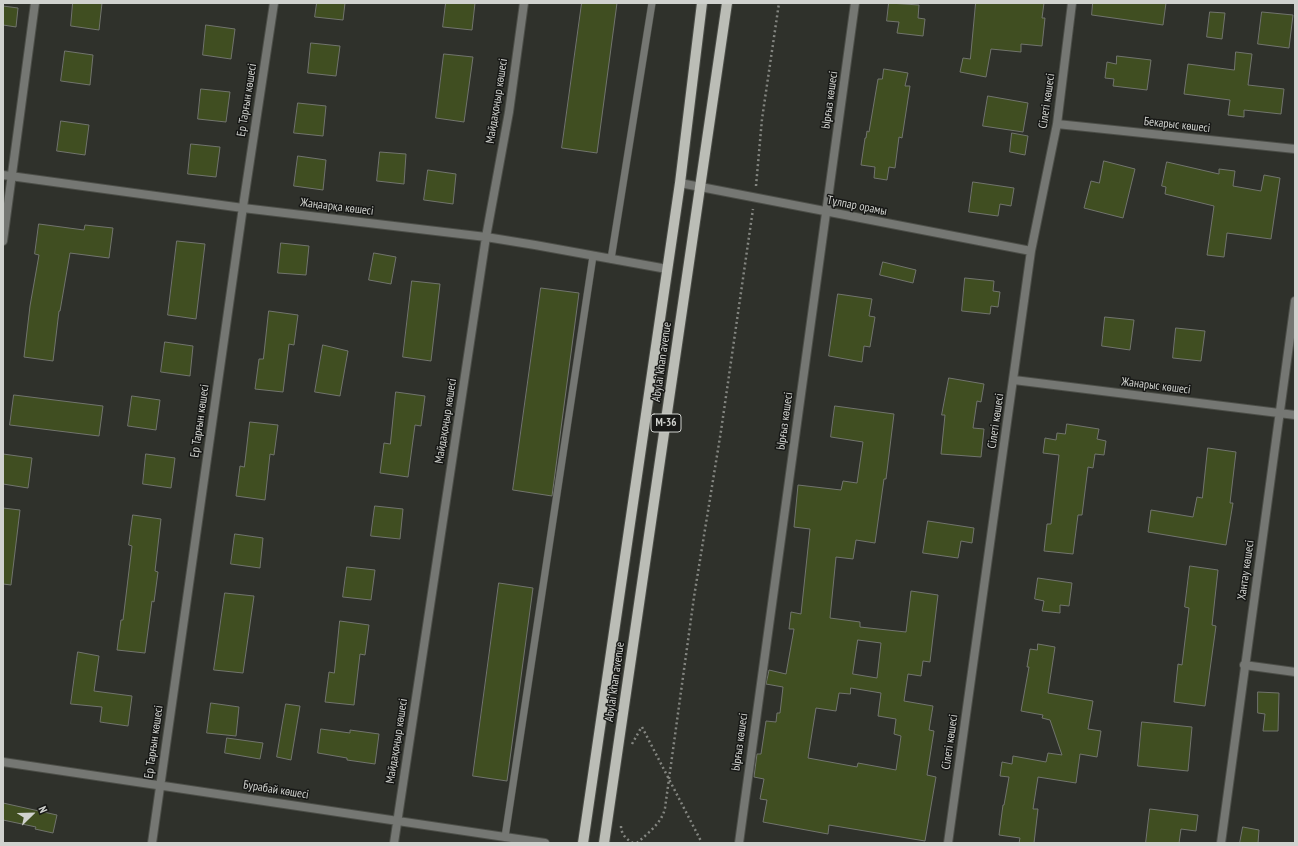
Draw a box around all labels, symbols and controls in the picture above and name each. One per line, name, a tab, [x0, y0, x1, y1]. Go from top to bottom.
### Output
street label: Майдақоңыр көшесі	[483, 57, 511, 145]
street label: Ер Тарғын көшесі	[234, 62, 260, 138]
street label: Ырғыз көшесі	[819, 70, 841, 130]
street label: Сілеті көшесі	[1036, 73, 1058, 129]
street label: Бекарыс көшесі	[1143, 114, 1211, 136]
street label: Тұлпар орамы	[826, 193, 888, 219]
street label: Жаңаарқа көшесі	[300, 195, 374, 219]
street label: Abylai khan avenue	[649, 321, 675, 403]
street label: Жанарыс көшесі	[1121, 375, 1191, 397]
street label: Майдақоңыр көшесі	[432, 377, 460, 465]
street label: Ер Тарғын көшесі	[188, 384, 212, 458]
street label: Ырғыз көшесі	[774, 391, 796, 451]
street label: Сілеті көшесі	[985, 393, 1007, 449]
road number: M-36	[651, 414, 681, 432]
street label: Хантау көшесі	[1235, 539, 1257, 601]
street label: Abylai khan avenue	[602, 641, 628, 723]
street label: Майдақоңыр көшесі	[383, 697, 411, 785]
street label: Ер Тарғын көшесі	[142, 705, 166, 779]
street label: Ырғыз көшесі	[729, 712, 751, 772]
street label: Сілеті көшесі	[939, 714, 961, 770]
street label: Бурабай көшесі	[242, 778, 310, 802]
north arrow	[12, 794, 52, 834]
text: N	[35, 804, 51, 815]

